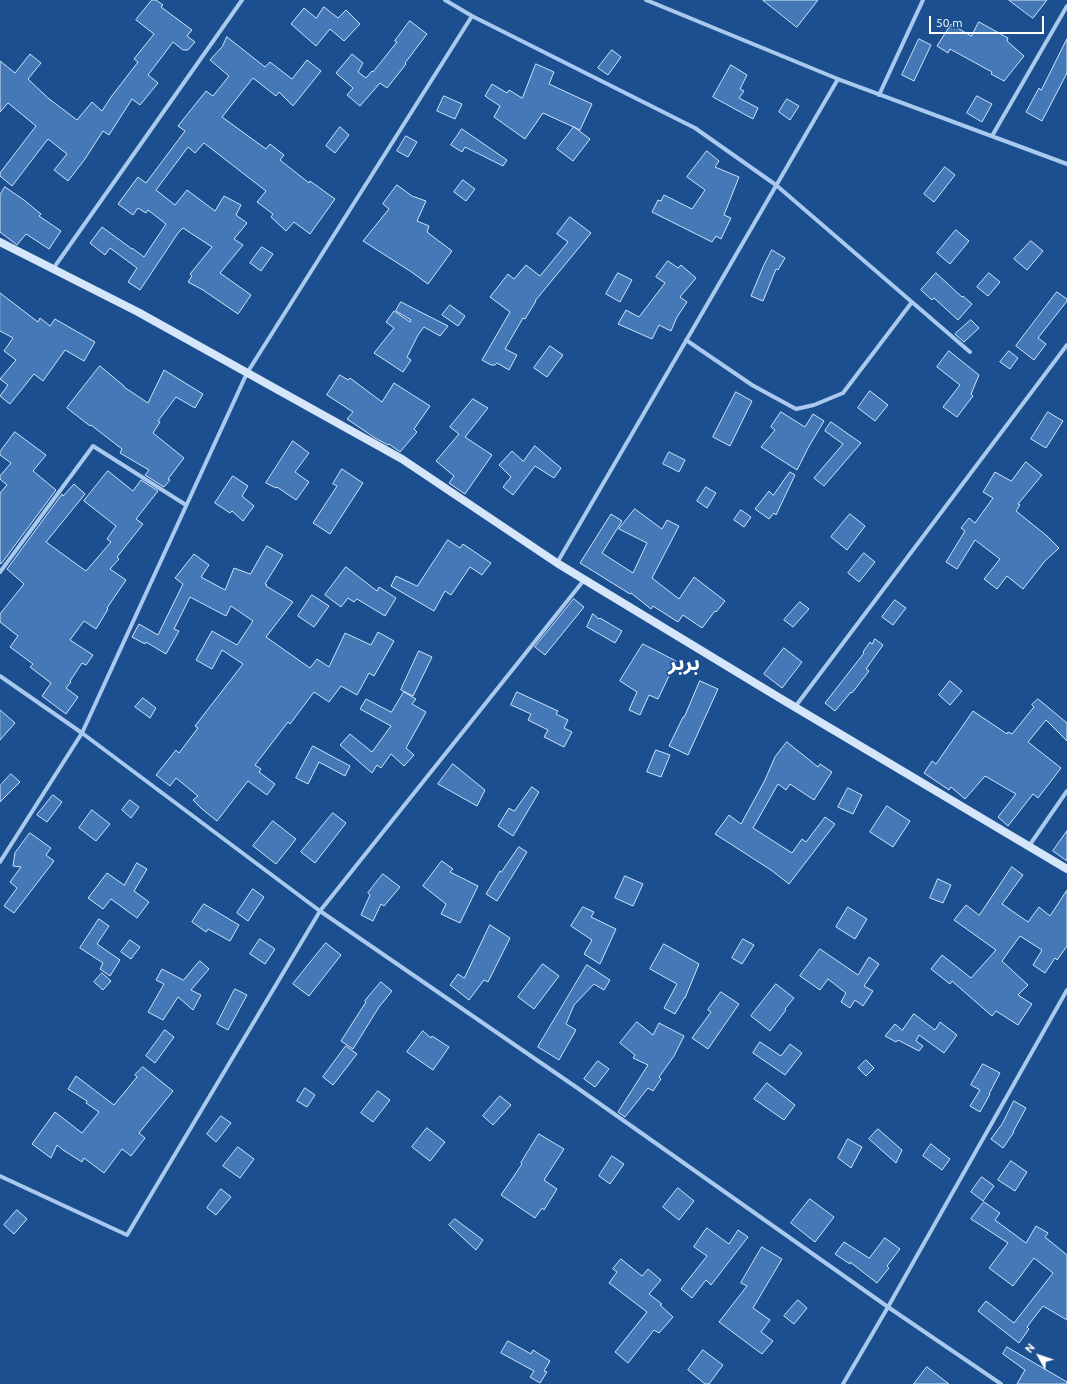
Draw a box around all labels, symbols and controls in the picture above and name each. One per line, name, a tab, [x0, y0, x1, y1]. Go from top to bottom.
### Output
scale bar	[931, 8, 1046, 34]
text: 50 m	[936, 16, 963, 29]
district label: بربر	[668, 650, 700, 676]
north arrow	[1019, 1336, 1059, 1376]
text: N	[1023, 1341, 1037, 1355]

